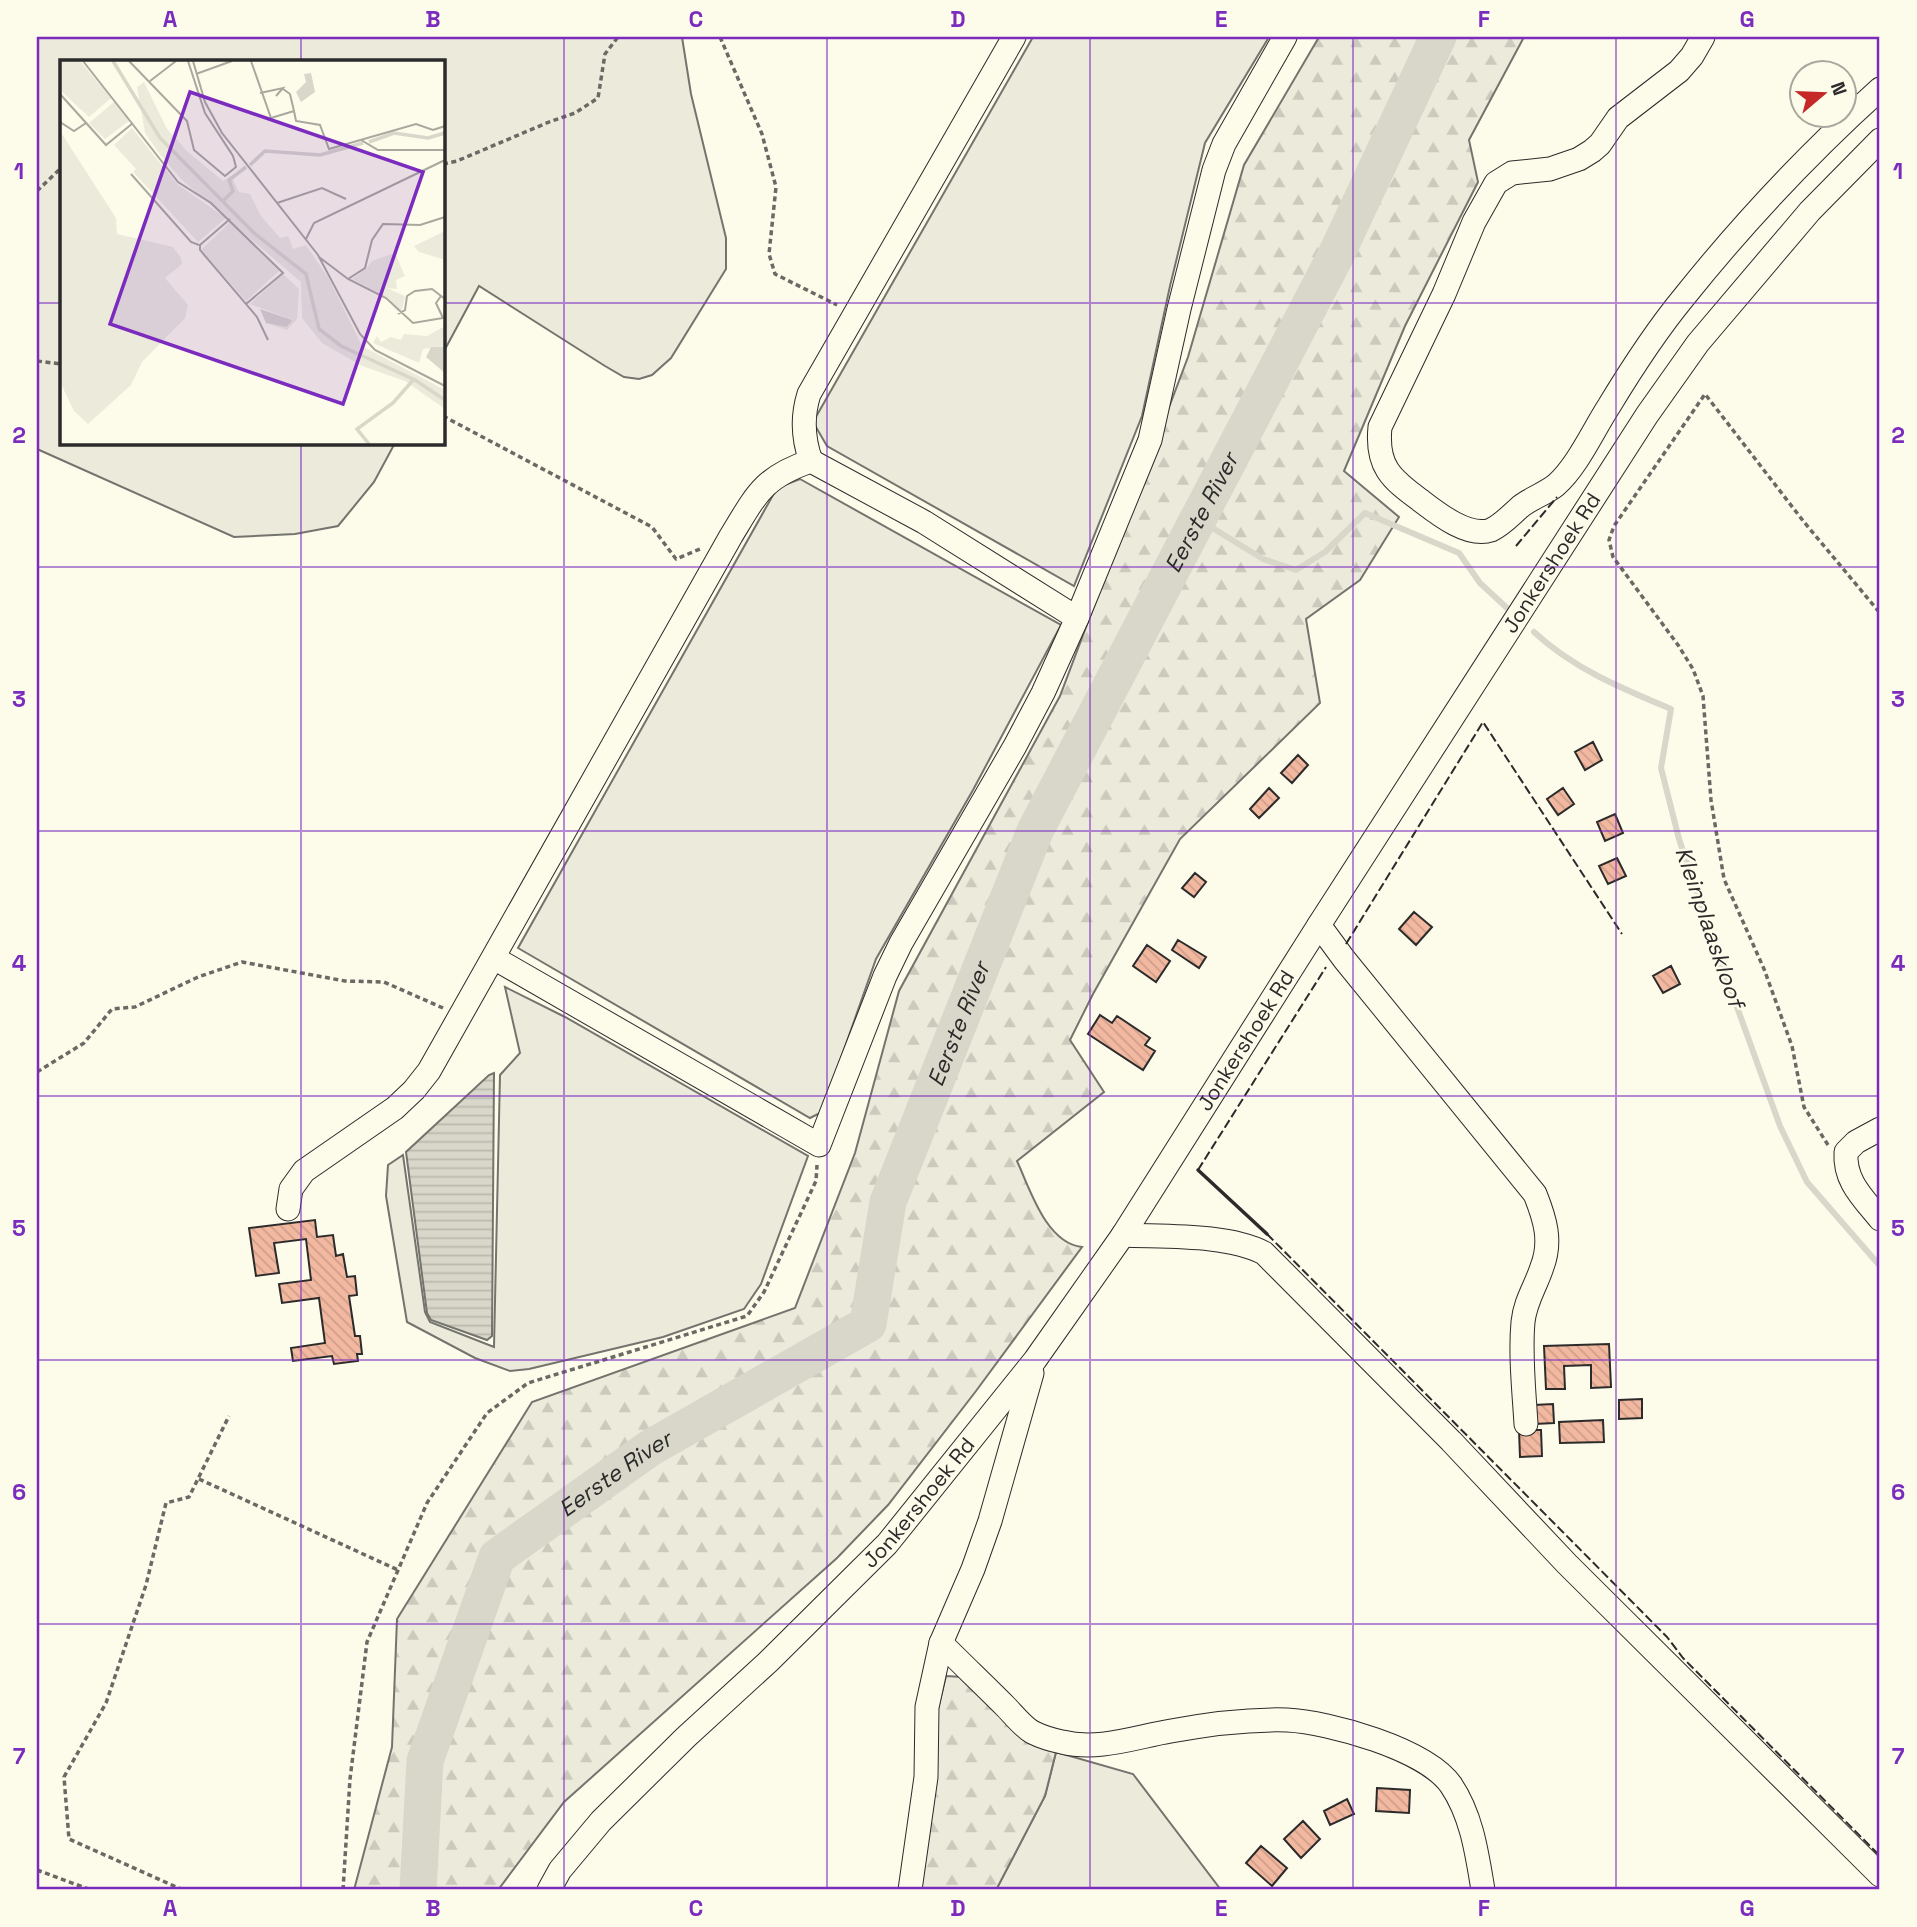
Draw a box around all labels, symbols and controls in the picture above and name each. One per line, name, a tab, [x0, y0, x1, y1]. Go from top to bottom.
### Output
text: A	[163, 4, 178, 34]
text: B	[425, 4, 441, 34]
text: C	[689, 4, 703, 34]
text: D	[950, 4, 966, 34]
text: E	[1215, 4, 1227, 34]
text: F	[1478, 4, 1490, 34]
text: G	[1739, 4, 1755, 34]
inset map	[60, 60, 444, 444]
north arrow	[1787, 60, 1857, 130]
text: N	[1825, 79, 1852, 99]
text: 1	[14, 156, 24, 186]
text: 1	[1893, 156, 1903, 186]
text: 2	[12, 420, 26, 450]
text: 2	[1891, 420, 1905, 450]
water label: Eerste River	[1158, 446, 1246, 578]
street label: Jonkershoek Rd	[1496, 488, 1606, 638]
text: 3	[12, 684, 26, 714]
text: 3	[1891, 684, 1905, 714]
water label: Kleinplaaskloof	[1668, 843, 1752, 1014]
text: 4	[12, 948, 27, 978]
text: 4	[1891, 948, 1906, 978]
water label: Eerste River	[920, 956, 997, 1091]
street label: Jonkershoek Rd	[1191, 965, 1300, 1116]
text: 5	[12, 1213, 26, 1243]
text: 5	[1891, 1213, 1905, 1243]
water label: Eerste River	[553, 1423, 679, 1523]
street label: Jonkershoek Rd	[857, 1432, 980, 1573]
text: 6	[12, 1477, 26, 1507]
text: 6	[1891, 1477, 1905, 1507]
text: 7	[13, 1741, 26, 1771]
text: 7	[1892, 1741, 1905, 1771]
text: A	[163, 1893, 178, 1923]
text: B	[425, 1893, 441, 1923]
text: C	[689, 1893, 703, 1923]
text: D	[950, 1893, 966, 1923]
text: E	[1215, 1893, 1227, 1923]
text: F	[1478, 1893, 1490, 1923]
text: G	[1739, 1893, 1755, 1923]

